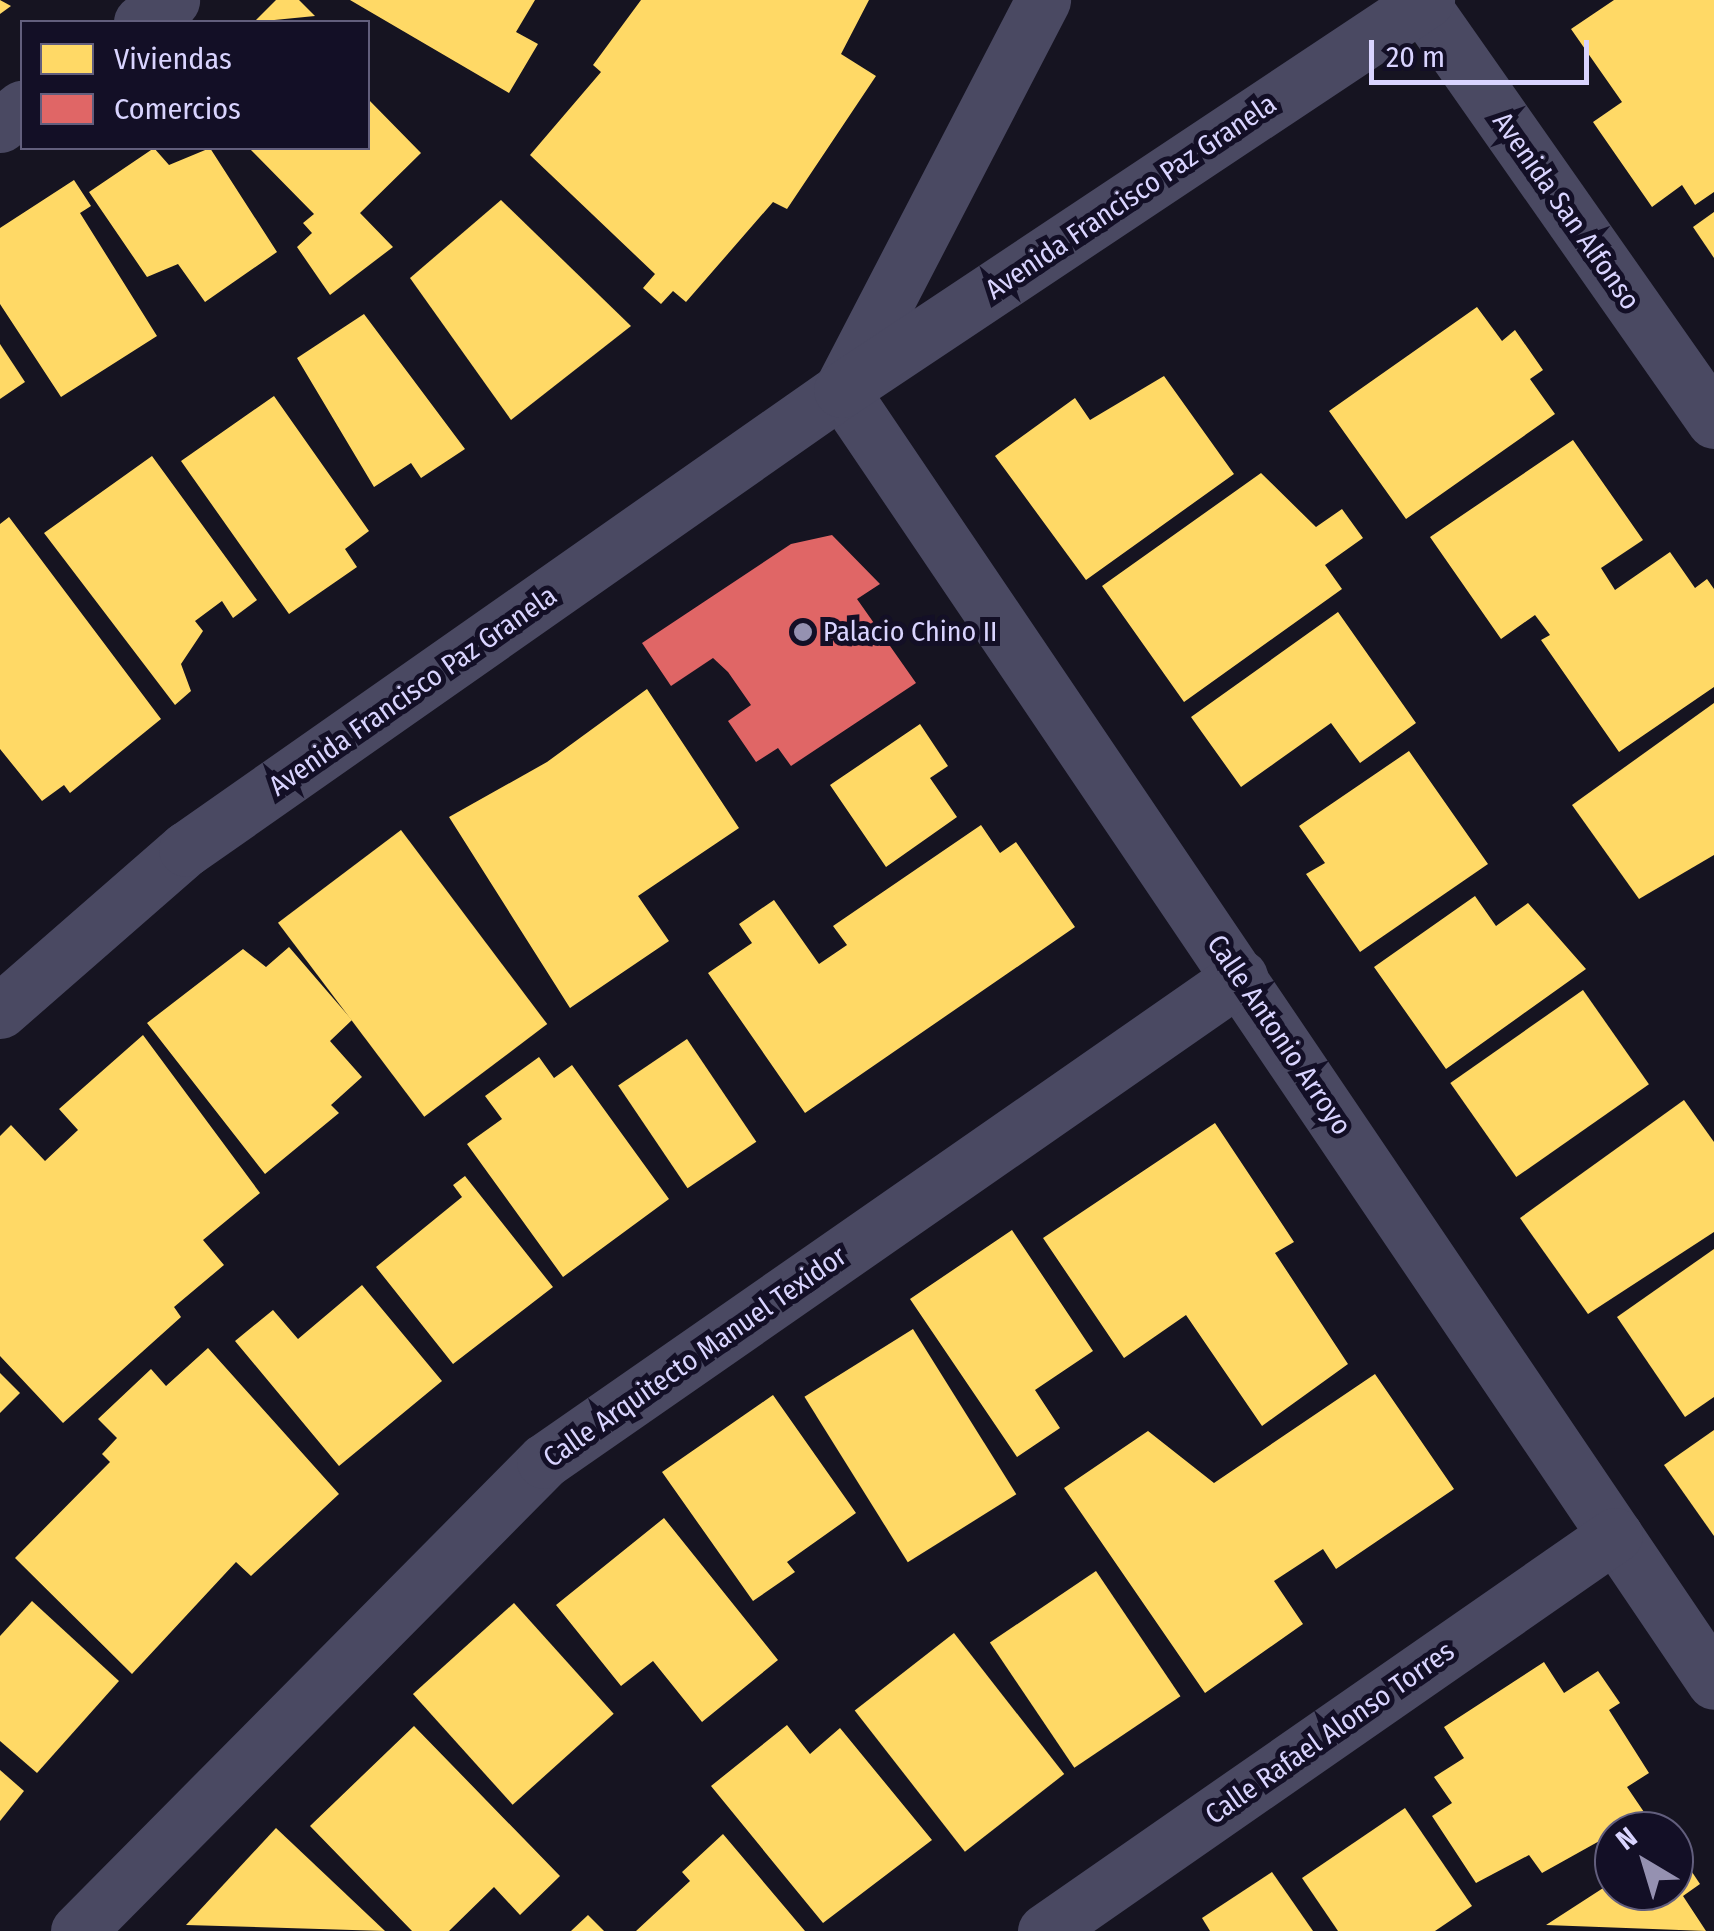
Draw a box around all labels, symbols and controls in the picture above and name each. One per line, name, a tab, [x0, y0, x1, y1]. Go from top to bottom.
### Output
legend	[20, 20, 370, 150]
scale bar	[1374, 20, 1594, 82]
text: 20 m	[1386, 39, 1445, 75]
text: Viviendas	[114, 41, 232, 77]
street label: Avenida Francisco Paz Granela	[979, 87, 1283, 307]
text: Comercios	[114, 91, 241, 127]
street label: Avenida San Alfonso	[1485, 106, 1647, 316]
street label: Avenida Francisco Paz Granela	[263, 579, 563, 803]
place label: Palacio Chino II	[823, 615, 997, 649]
marker: Palacio Chino II	[792, 621, 814, 643]
street label: Calle Antonio Arroyo	[1200, 929, 1358, 1141]
street label: Calle Arquitecto Manuel Texidor	[537, 1239, 853, 1475]
street label: Calle Rafael Alonso Torres	[1199, 1634, 1461, 1832]
north arrow	[1594, 1811, 1694, 1911]
text: N	[1610, 1820, 1643, 1857]

